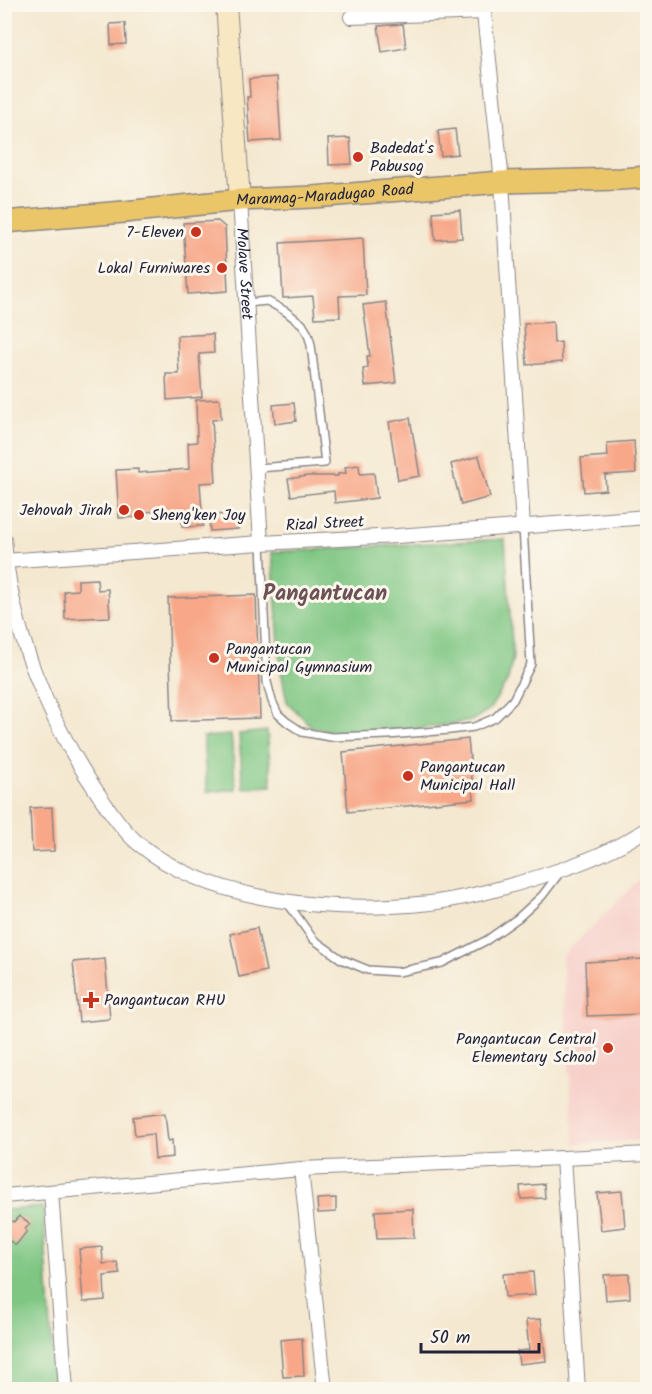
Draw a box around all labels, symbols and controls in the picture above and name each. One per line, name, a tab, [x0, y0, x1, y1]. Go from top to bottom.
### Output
place label: Badedat's Pabusog	[370, 136, 434, 179]
marker: Badedat's Pabusog	[351, 150, 365, 164]
street label: Maramag-Maradugao Road	[236, 176, 415, 213]
place label: 7-Eleven	[126, 220, 184, 245]
marker: 7-Eleven	[189, 225, 203, 239]
street label: Molave Street	[229, 227, 260, 321]
place label: Lokal Furniwares	[97, 256, 210, 281]
marker: Lokal Furniwares	[215, 261, 229, 275]
place label: Jehovah Jirah	[20, 498, 112, 523]
marker: Jehovah Jirah	[117, 503, 131, 517]
place label: Sheng'ken Joy	[151, 503, 246, 528]
marker: Sheng'ken Joy	[132, 508, 146, 522]
street label: Rizal Street	[285, 509, 366, 539]
district label: Pangantucan	[263, 577, 387, 612]
place label: Pangantucan Municipal Gymnasium	[226, 637, 372, 680]
marker: Pangantucan Municipal Gymnasium	[207, 651, 221, 665]
place label: Pangantucan Municipal Hall	[420, 755, 515, 798]
marker: Pangantucan Municipal Hall	[401, 769, 415, 783]
place label: Pangantucan RHU	[104, 988, 226, 1013]
marker: Pangantucan RHU	[82, 991, 100, 1009]
place label: Pangantucan Central Elementary School	[456, 1027, 596, 1070]
marker: Pangantucan Central Elementary School	[601, 1041, 615, 1055]
scale bar	[421, 1316, 540, 1354]
text: 50 m	[430, 1324, 470, 1353]

